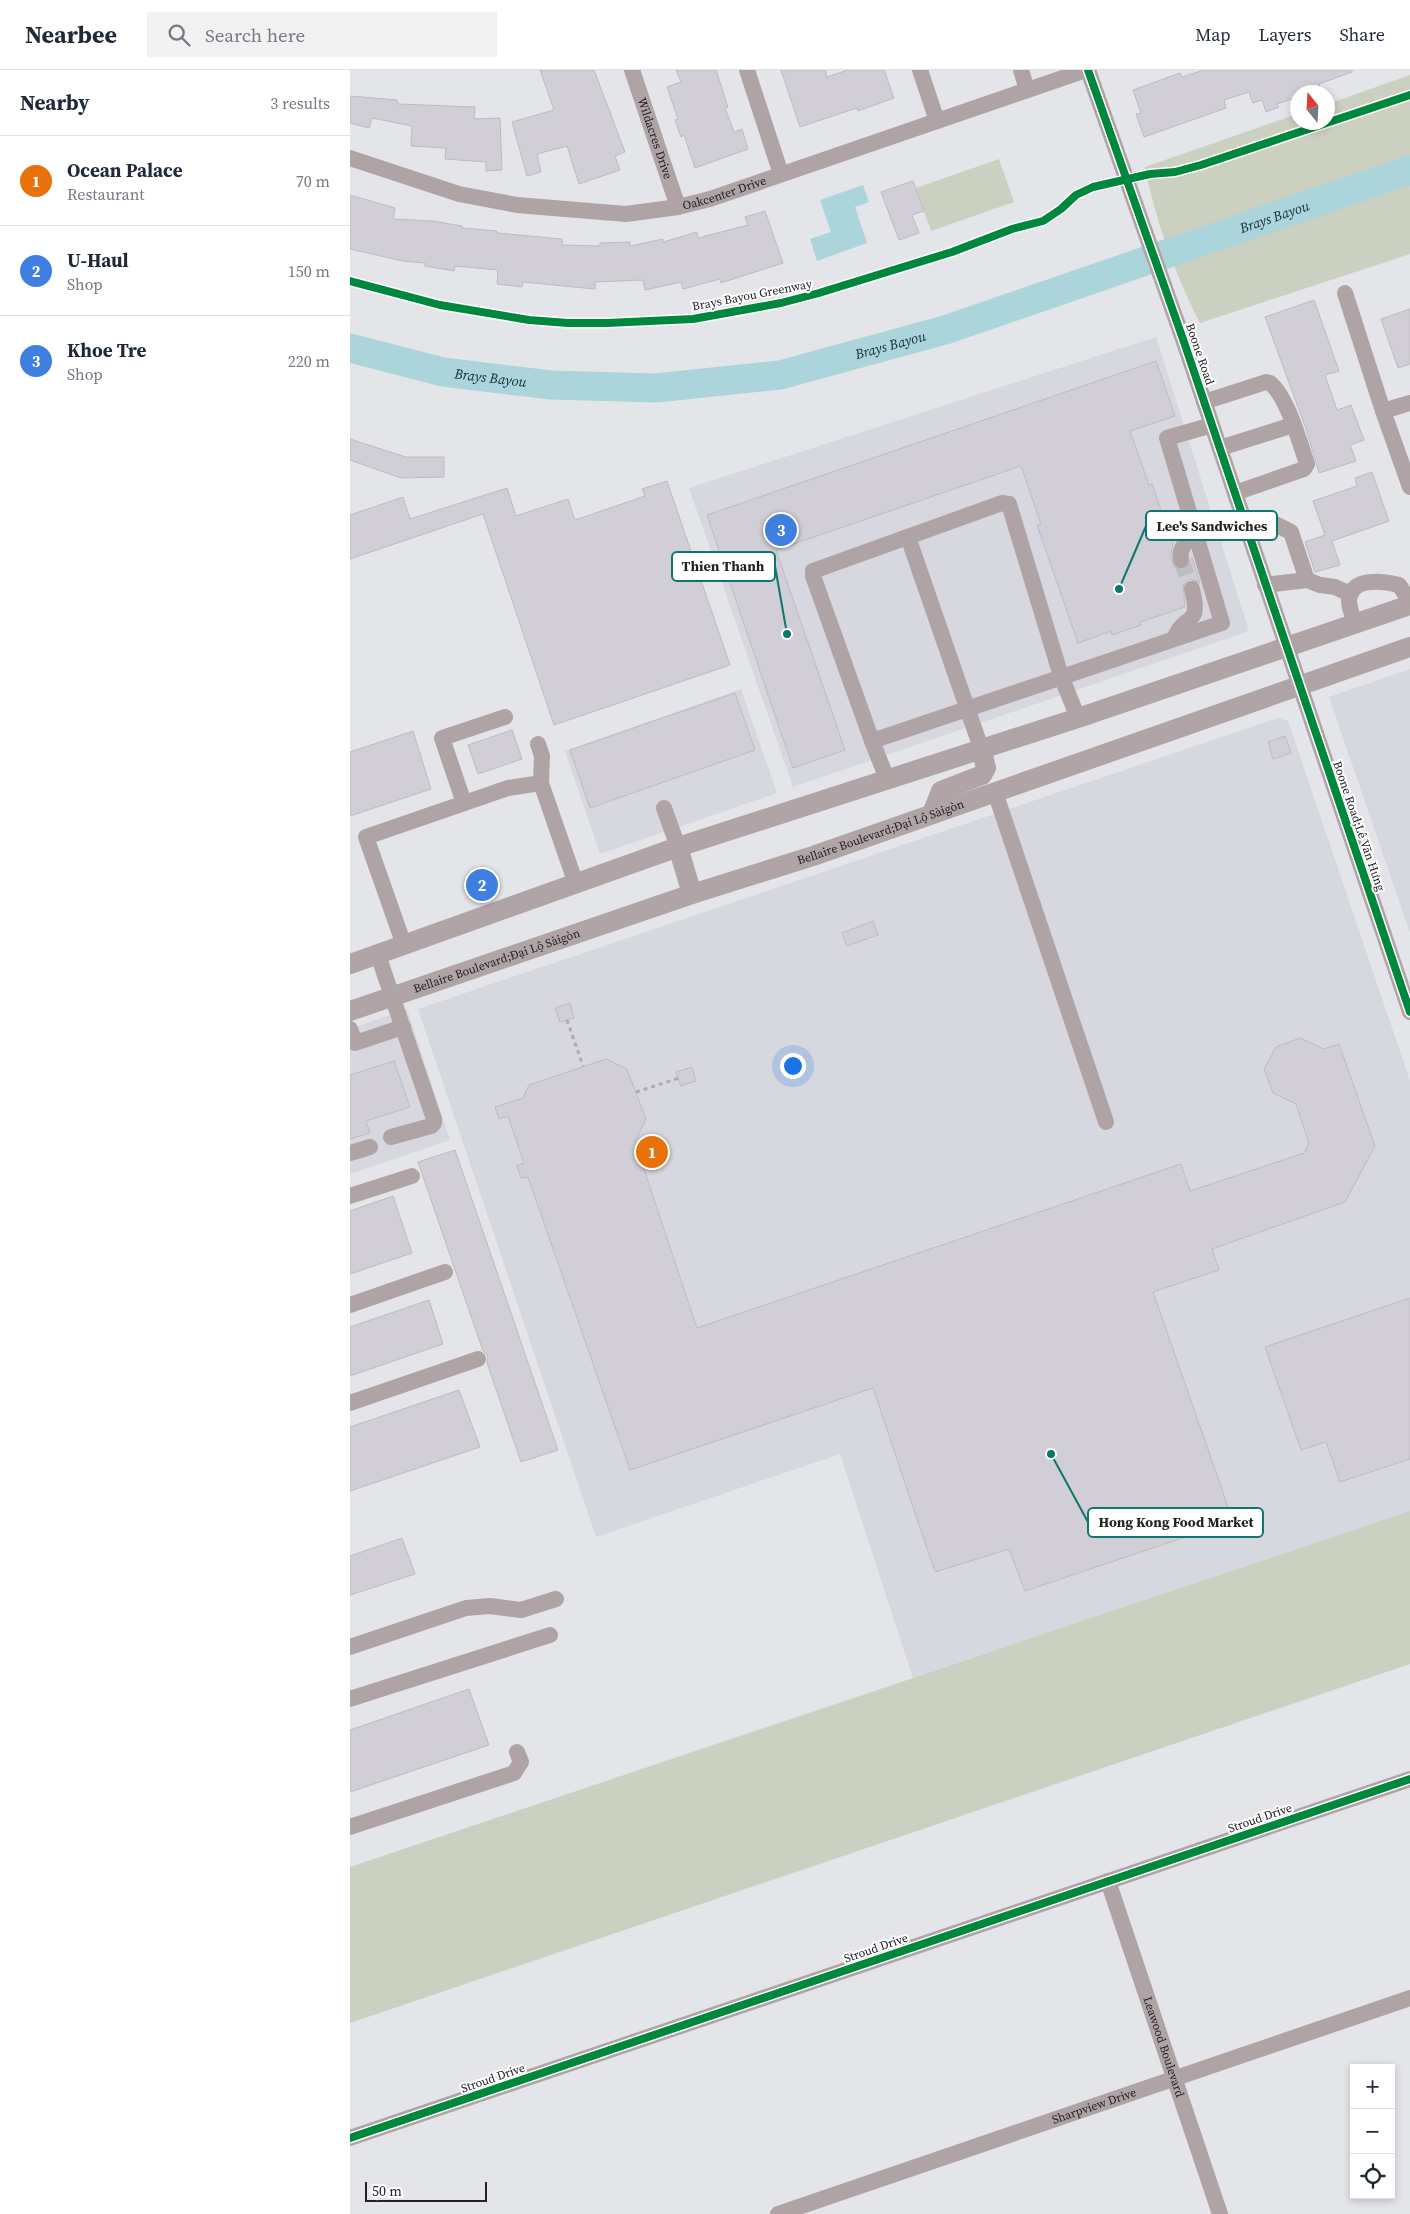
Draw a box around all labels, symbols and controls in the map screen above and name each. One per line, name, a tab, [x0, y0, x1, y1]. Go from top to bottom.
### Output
search box	[147, 12, 497, 57]
text: Nearbee	[25, 18, 117, 51]
icon: search	[165, 21, 193, 49]
text: Search here	[205, 22, 305, 48]
text: Map	[1195, 22, 1230, 47]
text: Layers	[1258, 22, 1311, 47]
text: Share	[1339, 22, 1385, 47]
north arrow	[1290, 85, 1335, 130]
text: Nearby	[20, 88, 90, 117]
text: 3 results	[270, 92, 330, 114]
street label: Wildacres Drive	[634, 95, 676, 181]
text: Ocean Palace	[67, 157, 183, 183]
text: 1	[32, 170, 40, 192]
text: 70 m	[296, 170, 330, 192]
street label: Oakcenter Drive	[681, 172, 768, 214]
text: Restaurant	[67, 183, 145, 205]
water label: Brays Bayou	[1236, 195, 1312, 238]
text: U-Haul	[67, 247, 129, 273]
text: 2	[32, 260, 40, 282]
text: 150 m	[288, 260, 330, 282]
text: Shop	[67, 273, 103, 295]
street label: Brays Bayou Greenway	[691, 275, 814, 314]
street label: Boone Road	[1182, 321, 1218, 387]
water label: Brays Bayou	[852, 326, 928, 364]
text: Khoe Tre	[67, 337, 146, 363]
text: 3	[32, 350, 40, 372]
text: 220 m	[288, 350, 330, 372]
text: Shop	[67, 363, 103, 385]
water label: Brays Bayou	[452, 363, 528, 392]
pin: 3	[765, 511, 797, 549]
callout: Lee's Sandwiches	[1146, 511, 1277, 540]
text: Lee's Sandwiches	[1157, 516, 1268, 536]
callout: Thien Thanh	[672, 552, 775, 581]
text: Thien Thanh	[682, 556, 765, 576]
street label: Boone Road;Lê Văn Hưng	[1329, 759, 1389, 893]
street label: Bellaire Boulevard;Đại Lộ Sàigòn	[795, 796, 966, 868]
pin: 2	[466, 866, 498, 904]
street label: Bellaire Boulevard;Đại Lộ Sàigòn	[411, 925, 582, 997]
your location	[780, 1053, 806, 1079]
pin: 1	[636, 1133, 668, 1171]
callout: Hong Kong Food Market	[1088, 1508, 1263, 1537]
text: Hong Kong Food Market	[1099, 1512, 1254, 1532]
street label: Stroud Drive	[1226, 1800, 1294, 1836]
street label: Stroud Drive	[842, 1930, 910, 1966]
street label: Leawood Boulevard	[1139, 1994, 1188, 2099]
street label: Stroud Drive	[459, 2060, 527, 2096]
map controls	[1350, 2064, 1395, 2199]
button: +	[1350, 2064, 1395, 2109]
street label: Sharpview Drive	[1050, 2084, 1138, 2128]
button: −	[1350, 2109, 1395, 2154]
button: locate	[1350, 2154, 1395, 2199]
scale bar	[365, 2179, 488, 2202]
text: 50 m	[372, 2181, 402, 2201]

